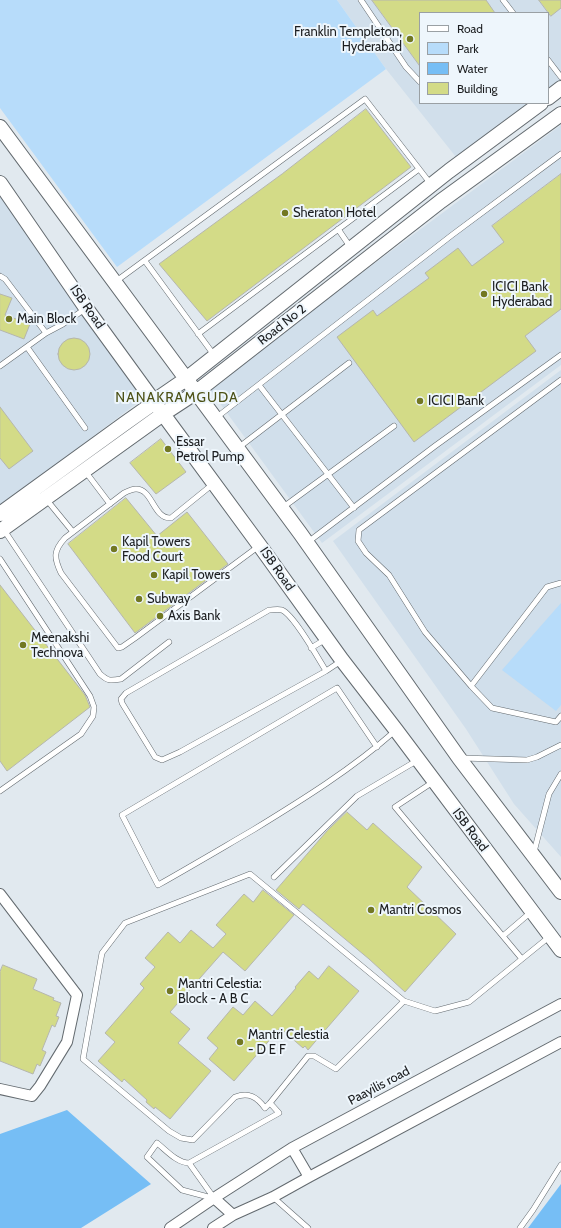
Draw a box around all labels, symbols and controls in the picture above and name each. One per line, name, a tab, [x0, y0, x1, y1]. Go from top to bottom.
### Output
legend	[419, 12, 549, 104]
text: Road	[457, 21, 483, 36]
place label: Franklin Templeton, Hyderabad	[294, 24, 402, 55]
marker: Franklin Templeton, Hyderabad	[405, 34, 415, 44]
text: Park	[457, 41, 479, 56]
text: Water	[457, 61, 487, 76]
text: Building	[457, 81, 498, 96]
place label: Sheraton Hotel	[293, 205, 376, 221]
marker: Sheraton Hotel	[280, 208, 290, 218]
place label: ICICI Bank Hyderabad	[492, 279, 552, 310]
street label: ISB Road	[66, 282, 108, 332]
marker: ICICI Bank Hyderabad	[479, 289, 489, 299]
street label: Road No 2	[255, 301, 309, 349]
place label: Main Block	[17, 311, 76, 327]
marker: Main Block	[4, 314, 14, 324]
district label: NANAKRAMGUDA	[115, 390, 239, 406]
place label: ICICI Bank	[428, 393, 484, 409]
marker: ICICI Bank	[415, 396, 425, 406]
place label: Essar Petrol Pump	[176, 434, 244, 465]
marker: Essar Petrol Pump	[163, 444, 173, 454]
place label: Kapil Towers Food Court	[122, 534, 190, 565]
marker: Kapil Towers Food Court	[109, 544, 119, 554]
street label: ISB Road	[256, 544, 298, 594]
place label: Kapil Towers	[162, 567, 230, 583]
marker: Kapil Towers	[149, 570, 159, 580]
place label: Subway	[147, 591, 190, 607]
marker: Subway	[134, 594, 144, 604]
place label: Axis Bank	[168, 608, 220, 624]
marker: Axis Bank	[155, 611, 165, 621]
place label: Meenakshi Technova	[31, 630, 89, 661]
marker: Meenakshi Technova	[18, 640, 28, 650]
street label: ISB Road	[449, 805, 491, 855]
place label: Mantri Cosmos	[379, 902, 461, 918]
marker: Mantri Cosmos	[366, 905, 376, 915]
place label: Mantri Celestia: Block - A B C	[178, 976, 262, 1007]
marker: Mantri Celestia: Block - A B C	[165, 986, 175, 996]
place label: Mantri Celestia - D E F	[248, 1027, 329, 1058]
marker: Mantri Celestia - D E F	[235, 1037, 245, 1047]
street label: Paayilis road	[346, 1063, 412, 1109]

